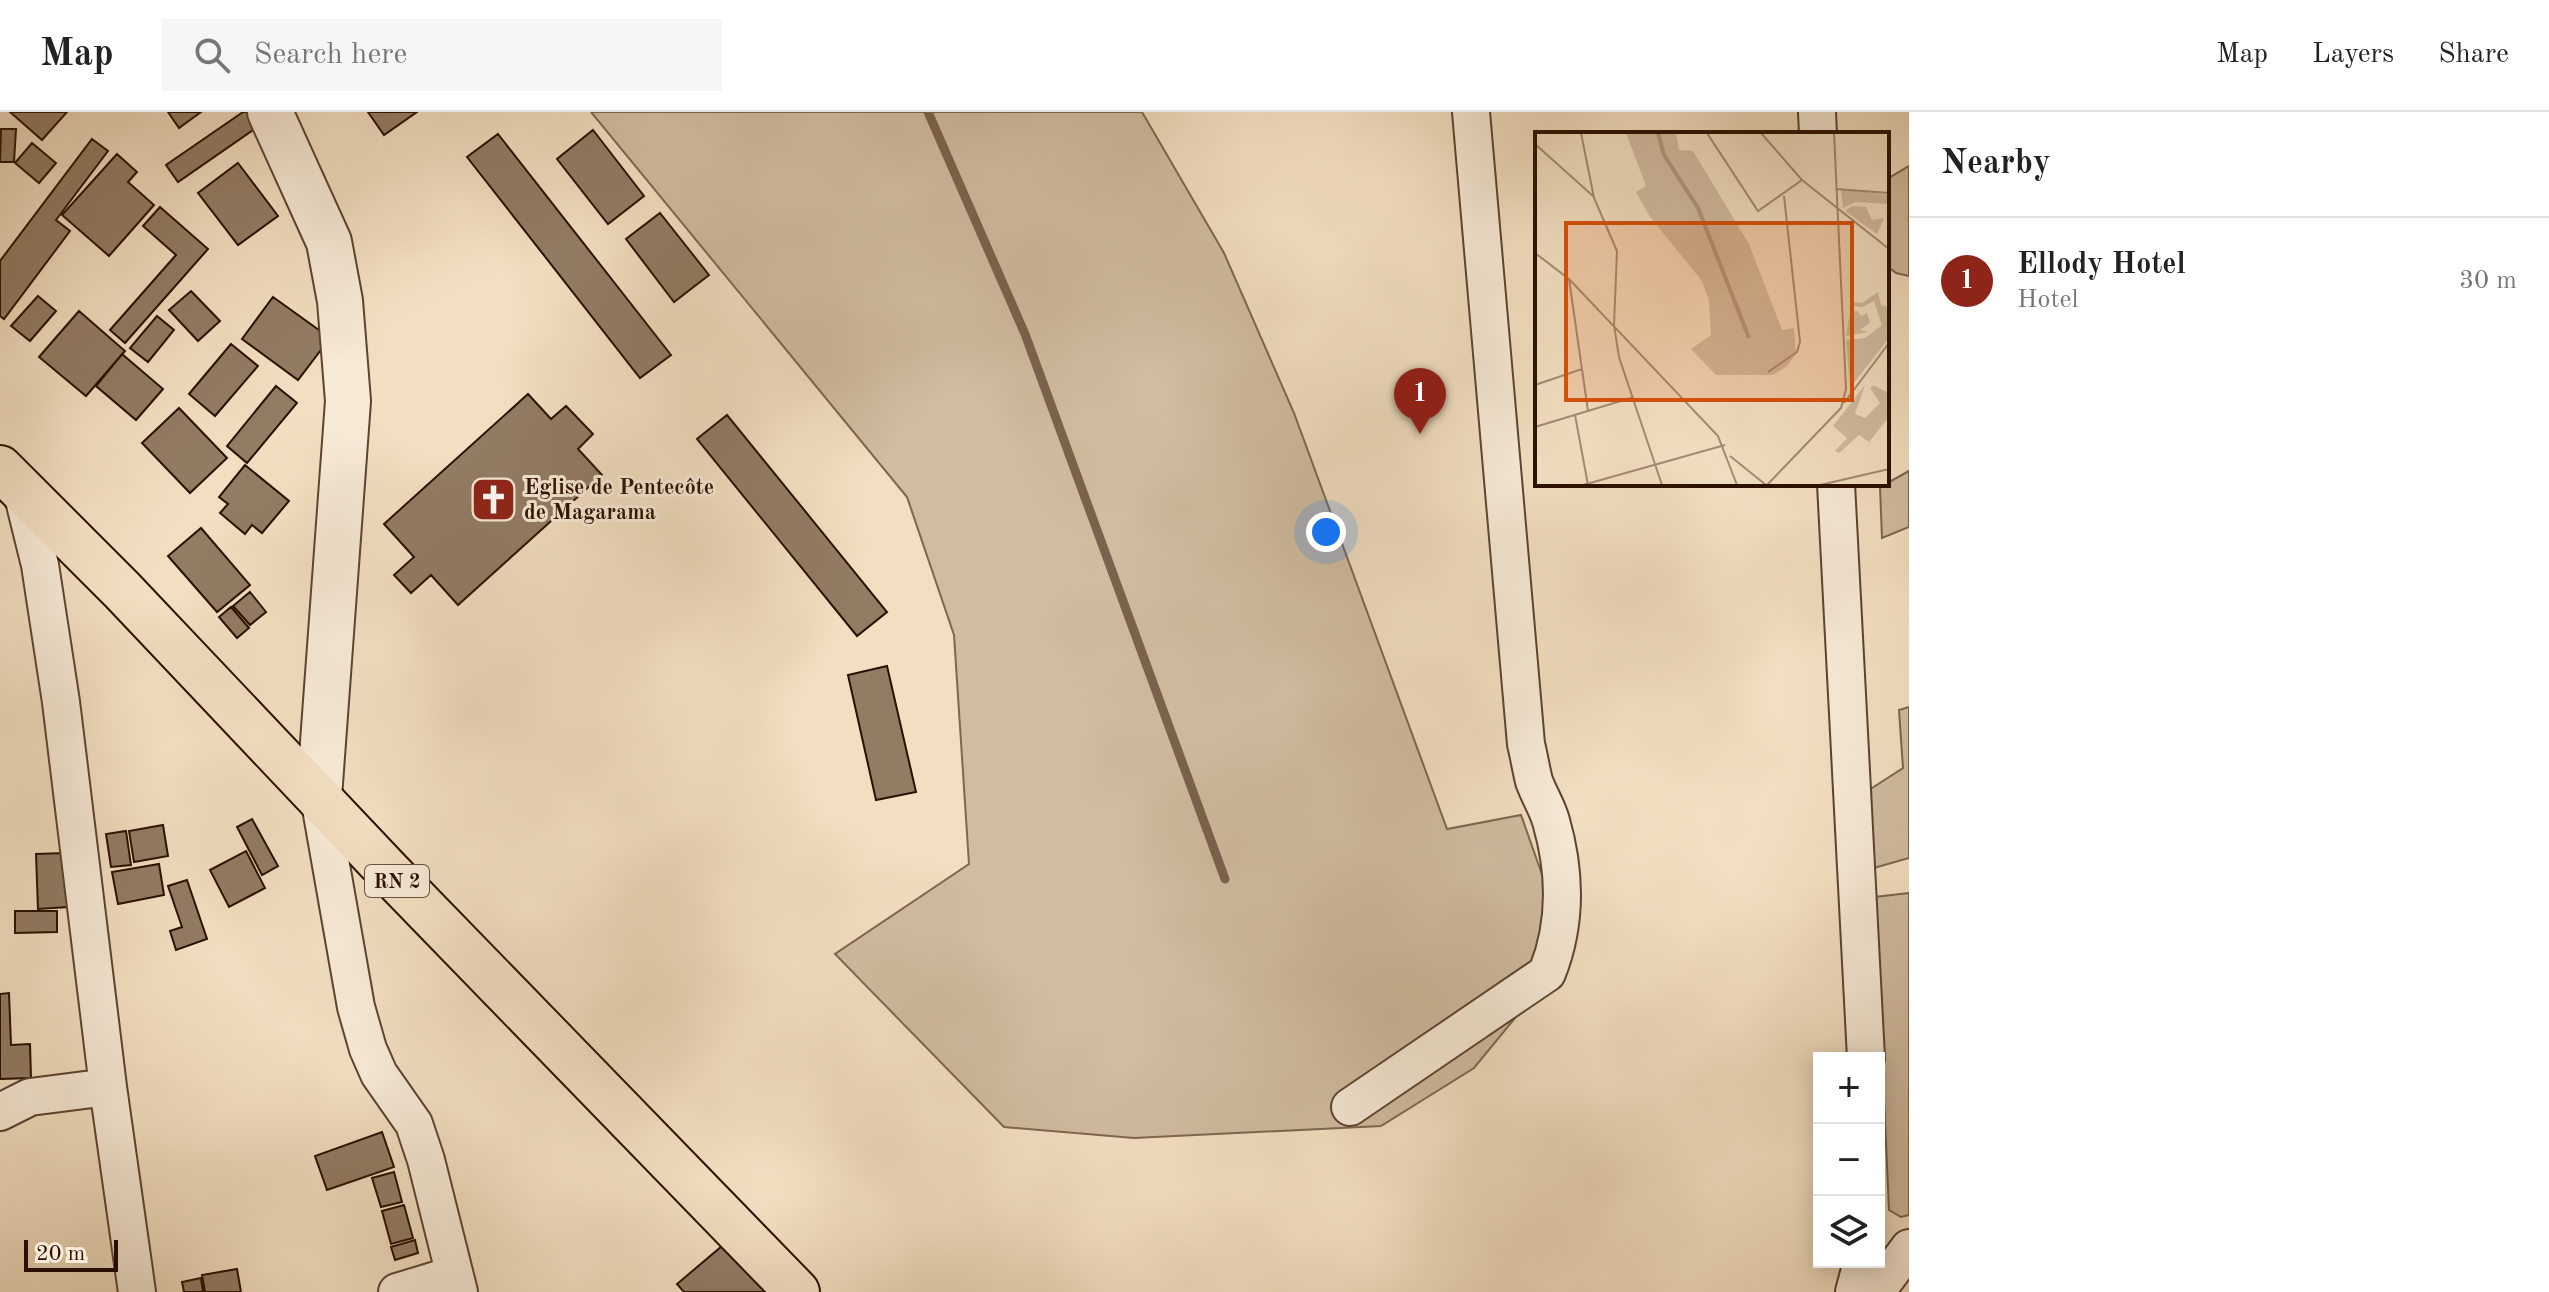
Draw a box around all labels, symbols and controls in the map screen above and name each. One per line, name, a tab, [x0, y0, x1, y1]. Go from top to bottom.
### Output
search box	[162, 19, 722, 91]
icon: search	[190, 33, 234, 77]
text: Map	[40, 36, 114, 74]
text: Search here	[254, 40, 407, 70]
text: Map	[2216, 41, 2268, 69]
text: Layers	[2312, 41, 2394, 69]
text: Share	[2438, 41, 2509, 69]
inset map	[1535, 132, 1889, 486]
text: Nearby	[1941, 147, 2051, 181]
text: Ellody Hotel	[2017, 250, 2186, 280]
text: 1	[1959, 268, 1975, 294]
text: 30 m	[2459, 268, 2517, 294]
text: Hotel	[2017, 287, 2078, 313]
pin: 1	[1394, 368, 1446, 434]
church icon: Eglise de Pentecôte de Magarama	[469, 475, 517, 523]
place label: Eglise de Pentecôte de Magarama	[524, 477, 714, 524]
your location	[1306, 512, 1346, 552]
road number: RN 2	[365, 865, 429, 897]
map controls	[1813, 1052, 1885, 1268]
button: +	[1813, 1052, 1885, 1124]
button: −	[1813, 1124, 1885, 1196]
button: layers	[1813, 1196, 1885, 1268]
scale bar	[24, 1236, 118, 1272]
text: 20 m	[36, 1243, 85, 1265]

